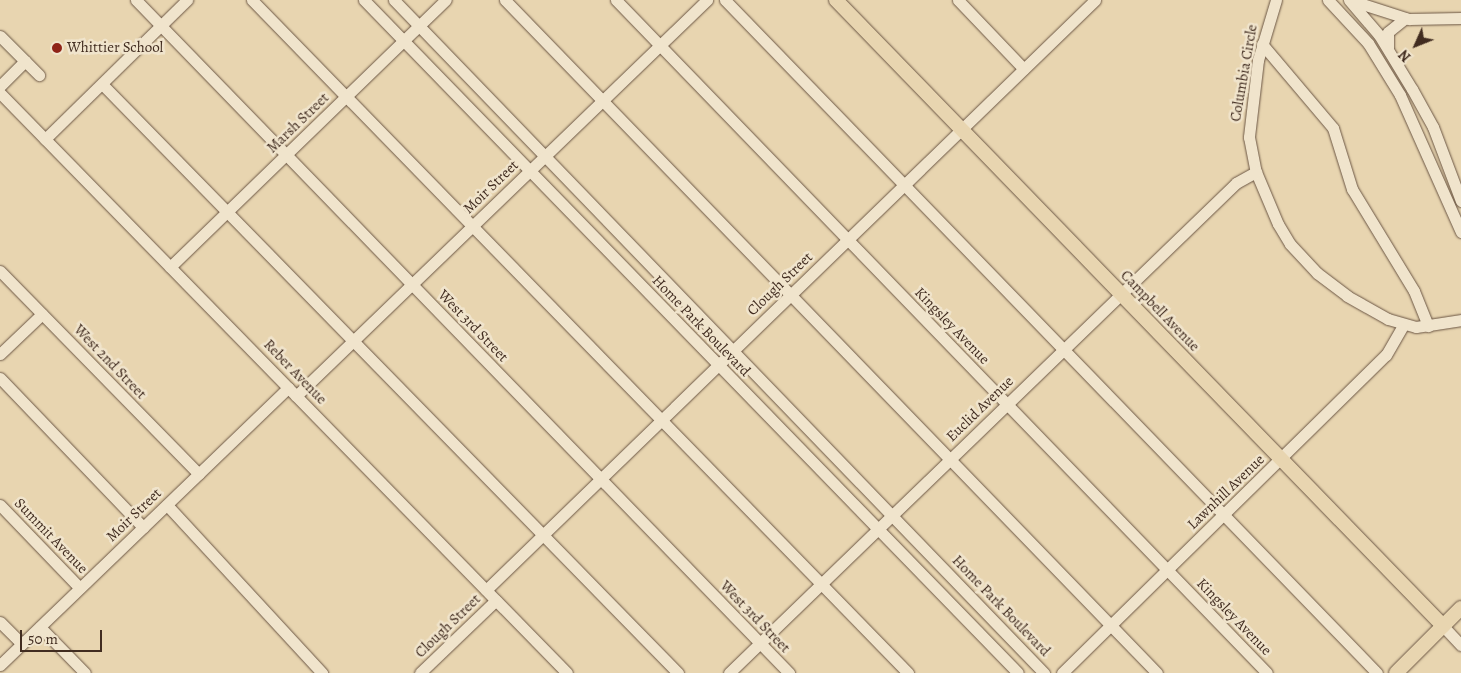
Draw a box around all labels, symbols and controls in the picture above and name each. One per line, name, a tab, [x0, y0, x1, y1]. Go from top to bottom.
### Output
north arrow	[1391, 20, 1441, 70]
street label: Columbia Circle	[1227, 23, 1261, 123]
place label: Whittier School	[67, 39, 163, 57]
marker: Whittier School	[51, 42, 63, 54]
text: N	[1394, 46, 1415, 66]
street label: Marsh Street	[263, 89, 333, 157]
street label: Moir Street	[460, 156, 522, 218]
street label: Clough Street	[744, 248, 816, 320]
street label: Campbell Avenue	[1117, 267, 1203, 355]
street label: Home Park Boulevard	[648, 272, 754, 380]
street label: Kingsley Avenue	[911, 284, 993, 368]
street label: West 3rd Street	[434, 286, 512, 366]
street label: West 2nd Street	[70, 321, 150, 403]
street label: Reber Avenue	[260, 336, 330, 408]
street label: Euclid Avenue	[943, 372, 1017, 446]
street label: Lawnhill Avenue	[1184, 451, 1268, 533]
street label: Moir Street	[103, 484, 165, 546]
street label: Summit Avenue	[11, 495, 91, 577]
street label: Home Park Boulevard	[948, 552, 1054, 660]
street label: Kingsley Avenue	[1193, 575, 1275, 659]
street label: West 3rd Street	[716, 577, 794, 657]
street label: Clough Street	[412, 590, 484, 662]
scale bar	[22, 620, 105, 652]
text: 50 m	[28, 629, 58, 649]

